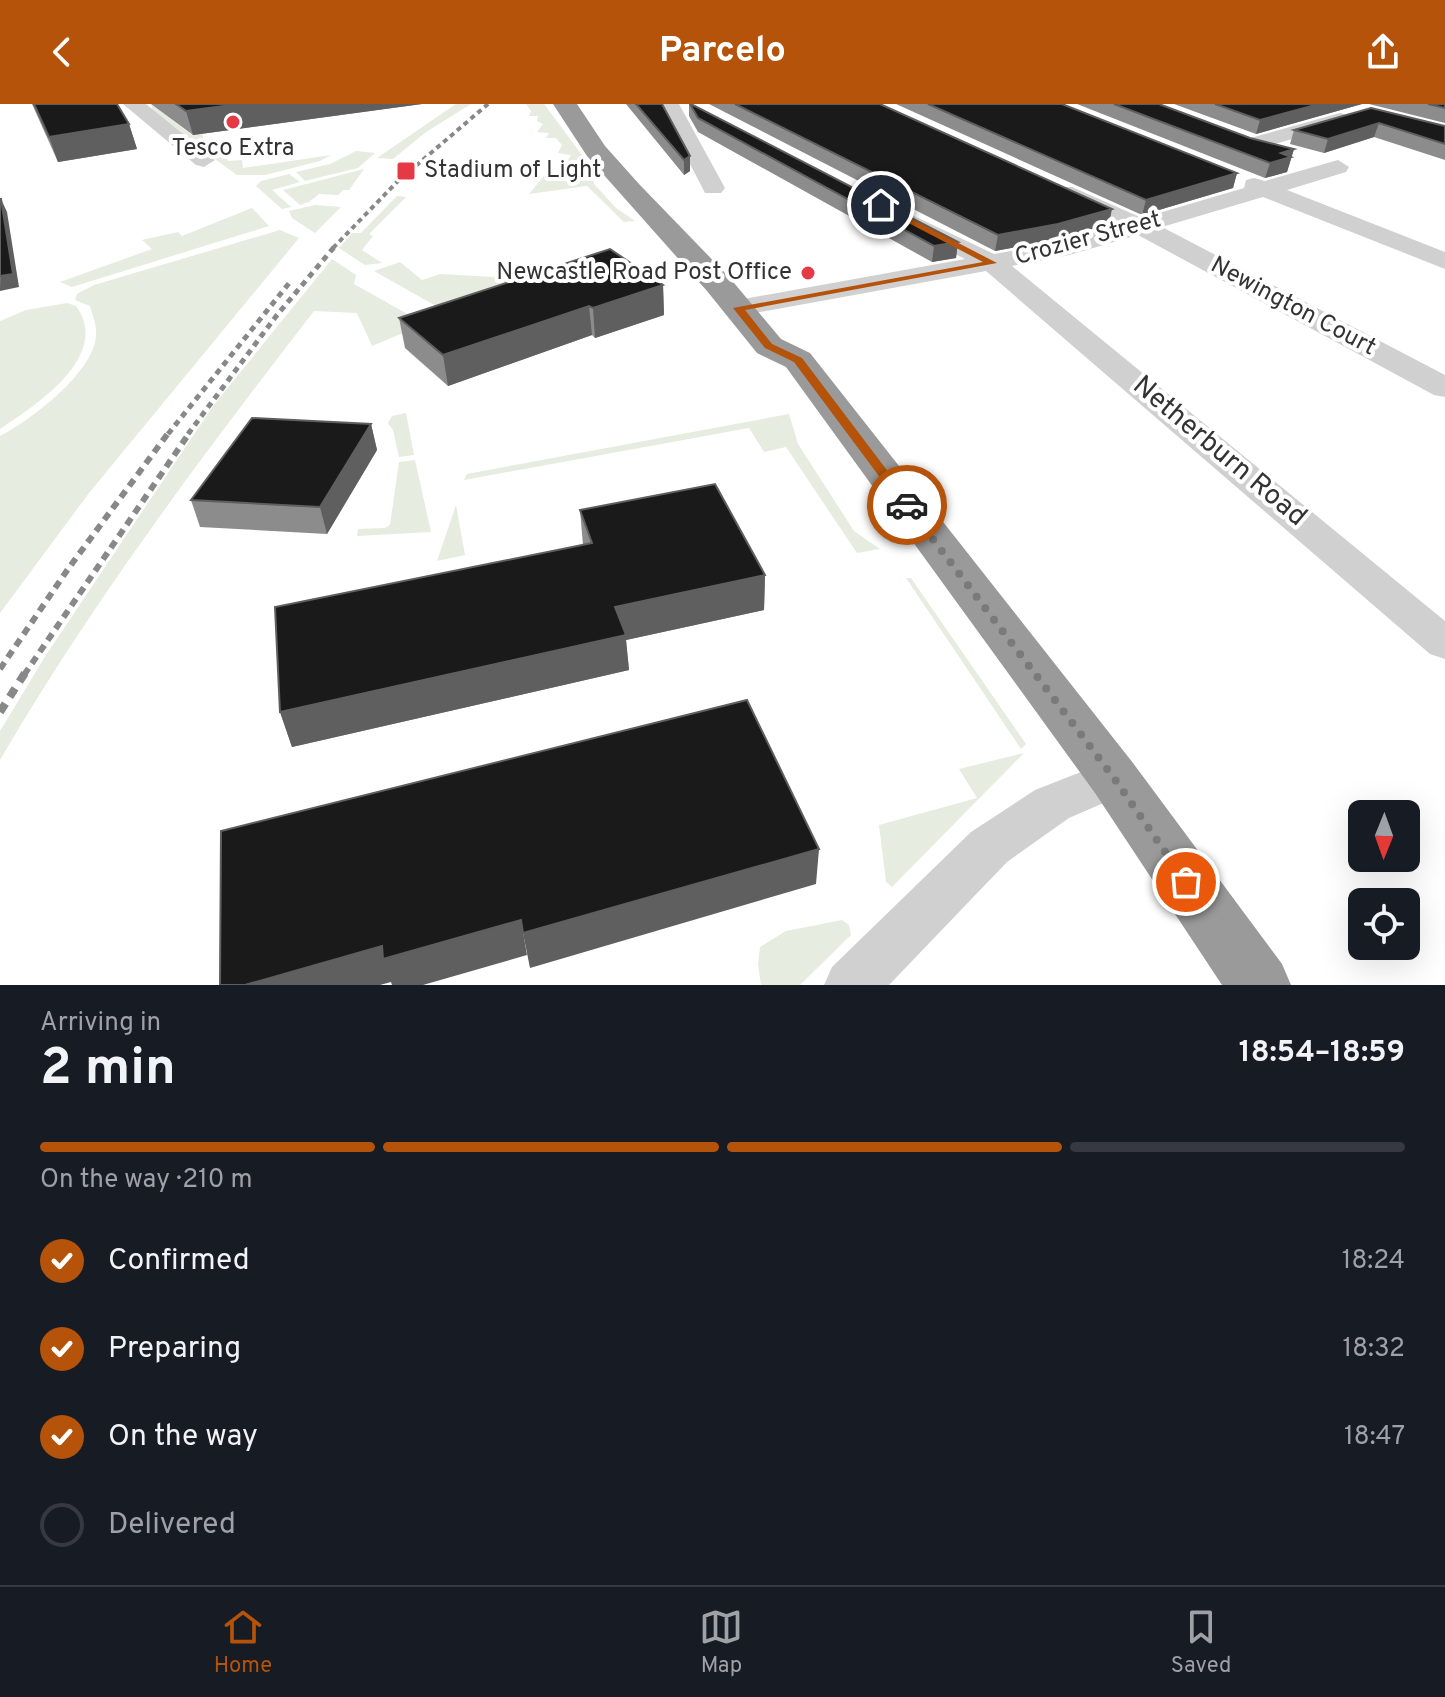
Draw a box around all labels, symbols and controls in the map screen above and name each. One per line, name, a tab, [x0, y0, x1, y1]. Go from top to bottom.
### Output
text: Parcelo	[659, 29, 786, 75]
icon: back	[40, 30, 84, 74]
icon: share	[1361, 30, 1405, 74]
marker: Tesco Extra	[224, 113, 242, 131]
place label: Tesco Extra	[172, 134, 294, 164]
place label: Stadium of Light	[424, 156, 601, 186]
marker: Stadium of Light	[395, 160, 417, 182]
pin	[847, 171, 915, 239]
icon: home	[859, 183, 903, 227]
street label: Crozier Street	[1012, 205, 1164, 273]
street label: Newington Court	[1205, 251, 1381, 363]
place label: Newcastle Road Post Office	[496, 258, 792, 288]
marker: Newcastle Road Post Office	[799, 264, 817, 282]
street label: Netherburn Road	[1124, 369, 1314, 535]
courier	[867, 465, 947, 545]
icon: car	[885, 483, 929, 527]
north arrow	[1348, 800, 1420, 872]
map controls	[1348, 800, 1420, 960]
pin	[1152, 848, 1220, 916]
icon: bag	[1164, 860, 1208, 904]
button: locate	[1348, 888, 1420, 960]
text: Arriving in	[40, 1007, 161, 1040]
text: 18:54–18:59	[1239, 1035, 1405, 1072]
text: 2 min	[40, 1037, 176, 1103]
text: On the way · 210 m	[40, 1164, 253, 1197]
icon: check	[40, 1239, 84, 1283]
text: Confirmed	[108, 1243, 250, 1280]
text: 18:24	[1342, 1245, 1405, 1278]
icon: check	[40, 1327, 84, 1371]
text: Preparing	[108, 1331, 241, 1368]
text: 18:32	[1343, 1333, 1405, 1366]
icon: check	[40, 1415, 84, 1459]
text: On the way	[108, 1419, 258, 1456]
text: 18:47	[1344, 1421, 1405, 1454]
text: Delivered	[108, 1507, 236, 1544]
tab: Home	[214, 1605, 272, 1680]
tab: Map	[699, 1605, 743, 1680]
tab: Saved	[1171, 1605, 1231, 1680]

